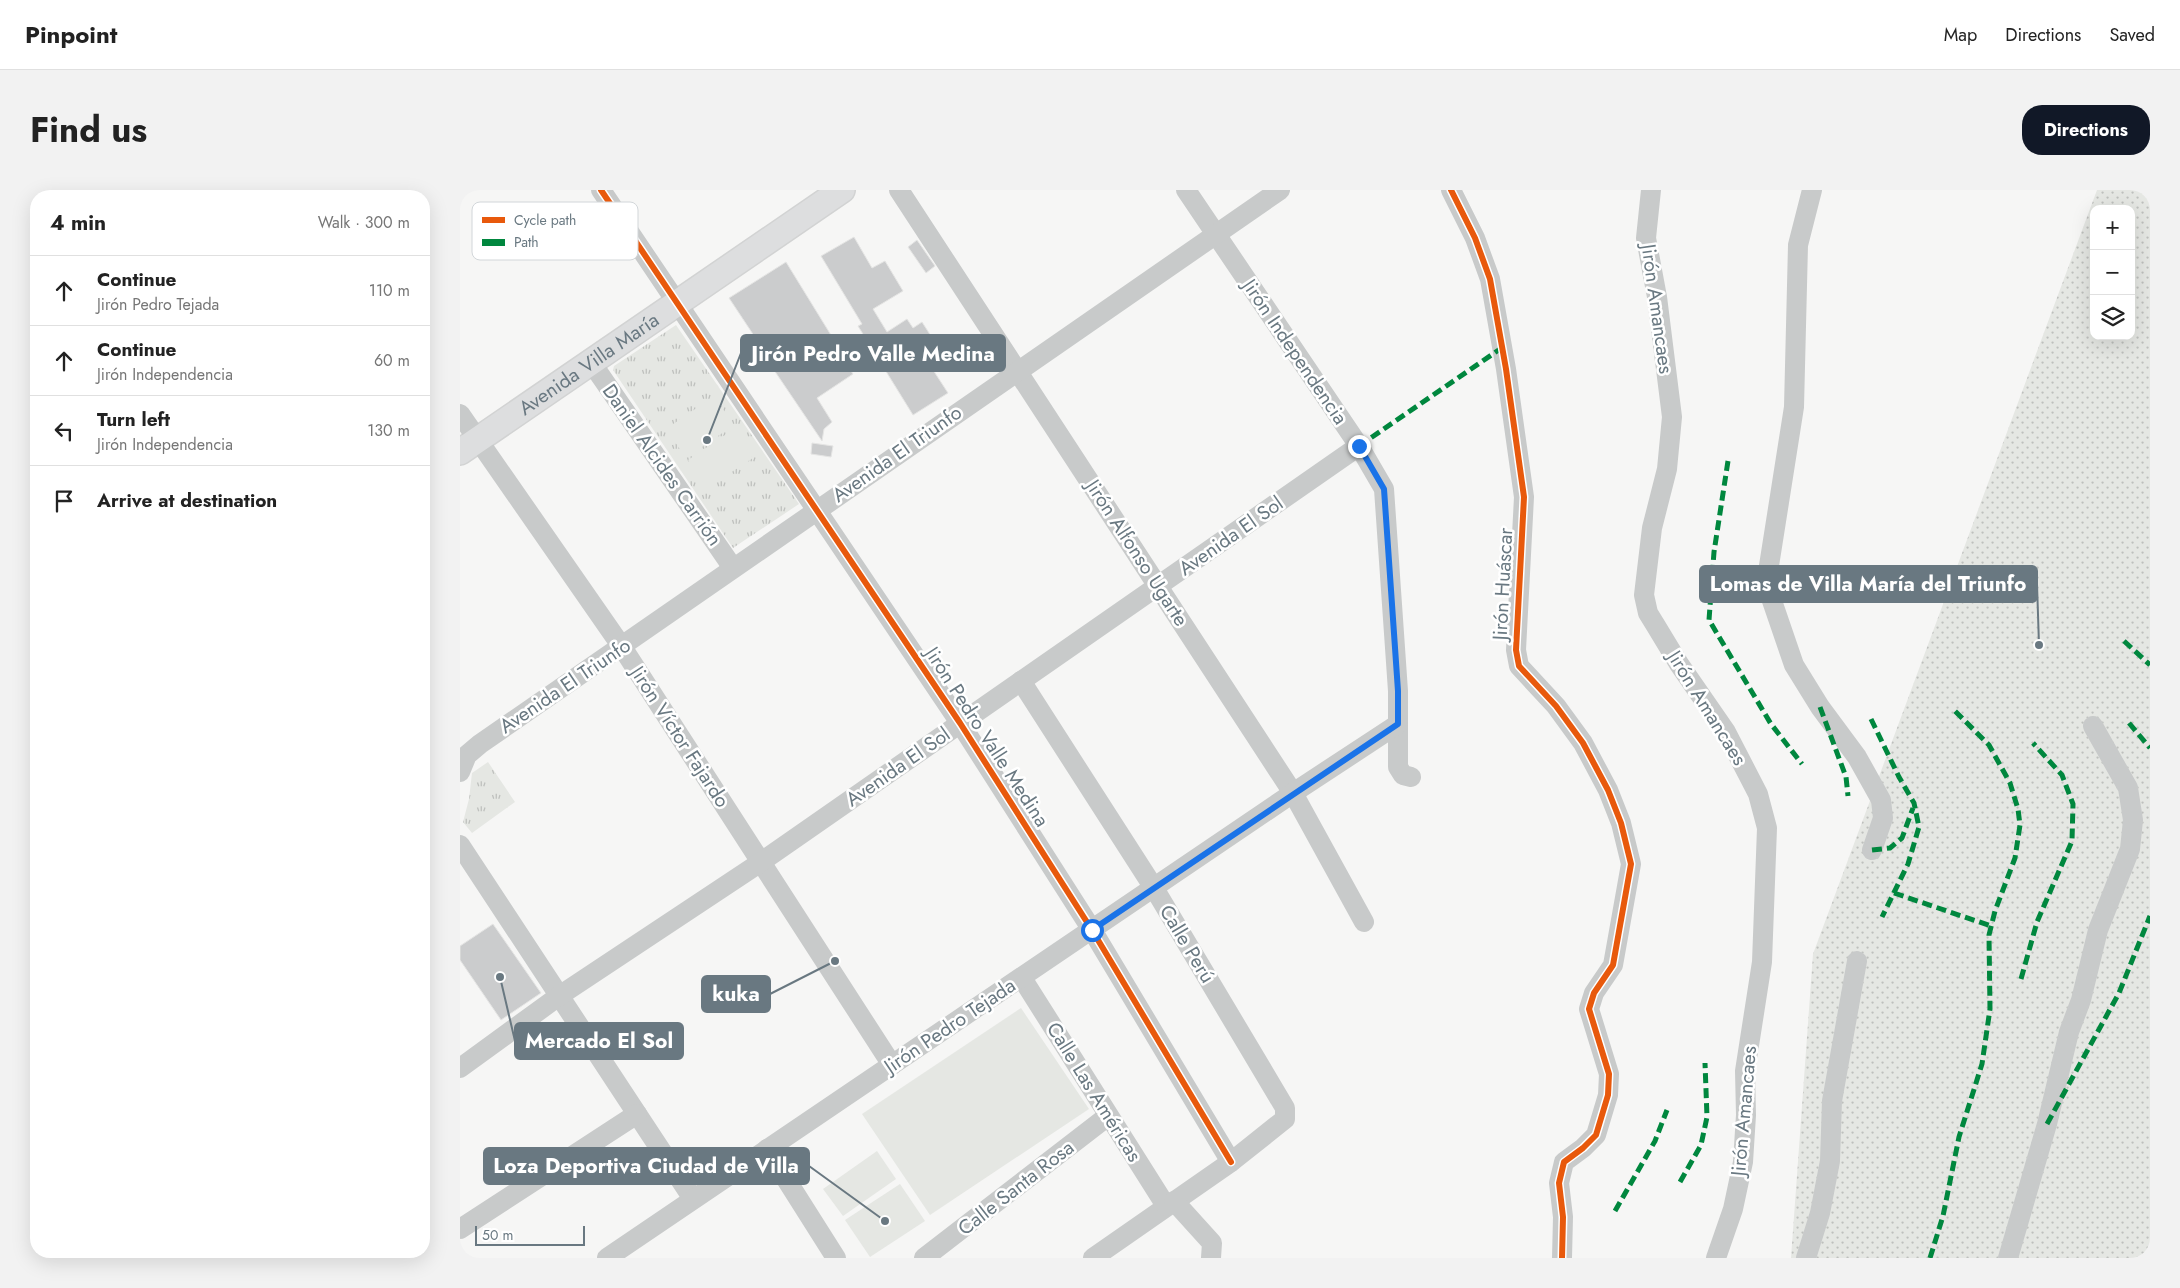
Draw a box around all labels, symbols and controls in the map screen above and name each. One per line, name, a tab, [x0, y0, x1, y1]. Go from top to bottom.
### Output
text: Pinpoint	[25, 17, 117, 52]
text: Map	[1944, 22, 1977, 48]
text: Directions	[2005, 22, 2081, 48]
text: Saved	[2109, 22, 2155, 48]
text: Find us	[30, 105, 147, 155]
button: Directions	[2022, 105, 2150, 155]
legend	[472, 202, 638, 260]
map controls	[2090, 205, 2135, 340]
button: +	[2090, 205, 2135, 250]
text: 4 min	[50, 208, 106, 238]
text: Cycle path	[514, 210, 576, 230]
text: Walk · 300 m	[318, 211, 410, 234]
text: Path	[514, 232, 539, 252]
street label: Jirón Amancaes	[1633, 239, 1680, 376]
button: −	[2090, 250, 2135, 295]
text: Continue	[97, 266, 176, 293]
street label: Jirón Independencia	[1234, 271, 1355, 431]
icon: ahead	[50, 277, 78, 305]
text: 110 m	[369, 279, 410, 302]
text: Jirón Pedro Tejada	[97, 293, 219, 316]
button: layers	[2090, 295, 2135, 340]
street label: Avenida Villa María	[513, 305, 665, 422]
callout: Jirón Pedro Valle Medina	[741, 335, 1005, 371]
text: Continue	[97, 336, 176, 363]
text: Jirón Pedro Valle Medina	[747, 339, 995, 369]
icon: ahead	[50, 347, 78, 375]
text: 60 m	[374, 349, 410, 372]
text: Jirón Independencia	[97, 363, 233, 386]
street label: Daniel Alcides Carrión	[595, 378, 729, 552]
street label: Avenida El Triunfo	[826, 398, 968, 510]
text: Turn left	[97, 406, 170, 433]
icon: left	[50, 417, 78, 445]
text: 130 m	[367, 419, 410, 442]
text: Jirón Independencia	[97, 433, 233, 456]
route end	[1348, 435, 1371, 458]
street label: Jirón Alfonso Ugarte	[1077, 472, 1195, 632]
icon: arrive	[50, 487, 78, 515]
text: Arrive at destination	[97, 487, 277, 514]
street label: Avenida El Sol	[1173, 489, 1289, 583]
street label: Jirón Huáscar	[1485, 527, 1520, 644]
callout: Lomas de Villa María del Triunfo	[1700, 566, 2037, 602]
text: Lomas de Villa María del Triunfo	[1710, 569, 2026, 599]
street label: Avenida El Triunfo	[494, 631, 636, 741]
street label: Jirón Pedro Valle Medina	[916, 639, 1056, 833]
street label: Jirón Amancaes	[1659, 642, 1754, 771]
street label: Jirón Víctor Fajardo	[622, 658, 737, 813]
street label: Avenida El Sol	[840, 720, 956, 814]
street label: Calle Perú	[1152, 899, 1222, 989]
route start	[1081, 919, 1104, 942]
street label: Jirón Pedro Tejada	[876, 971, 1021, 1082]
callout: kuka	[702, 976, 770, 1012]
text: kuka	[712, 979, 760, 1009]
street label: Calle Las Américas	[1039, 1017, 1149, 1167]
callout: Mercado El Sol	[515, 1023, 683, 1059]
text: Mercado El Sol	[525, 1026, 673, 1056]
street label: Jirón Amancaes	[1724, 1045, 1764, 1180]
street label: Calle Santa Rosa	[952, 1133, 1080, 1243]
callout: Loza Deportiva Ciudad de Villa	[484, 1148, 809, 1184]
text: Loza Deportiva Ciudad de Villa	[493, 1151, 799, 1181]
scale bar	[475, 1223, 585, 1246]
text: 50 m	[482, 1225, 513, 1245]

